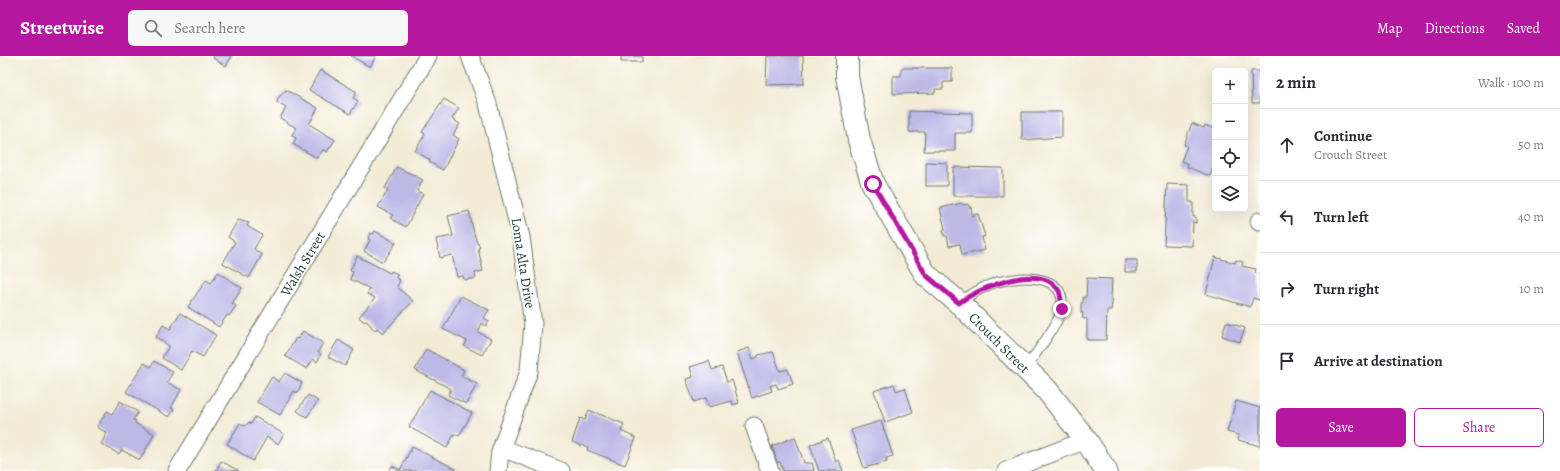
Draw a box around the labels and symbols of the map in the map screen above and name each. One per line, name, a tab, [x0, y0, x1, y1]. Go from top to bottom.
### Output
route start	[864, 175, 882, 193]
street label: Loma Alta Drive	[506, 216, 540, 310]
street label: Walsh Street	[276, 228, 330, 301]
route end	[1053, 300, 1071, 318]
street label: Crouch Street	[964, 308, 1034, 378]

